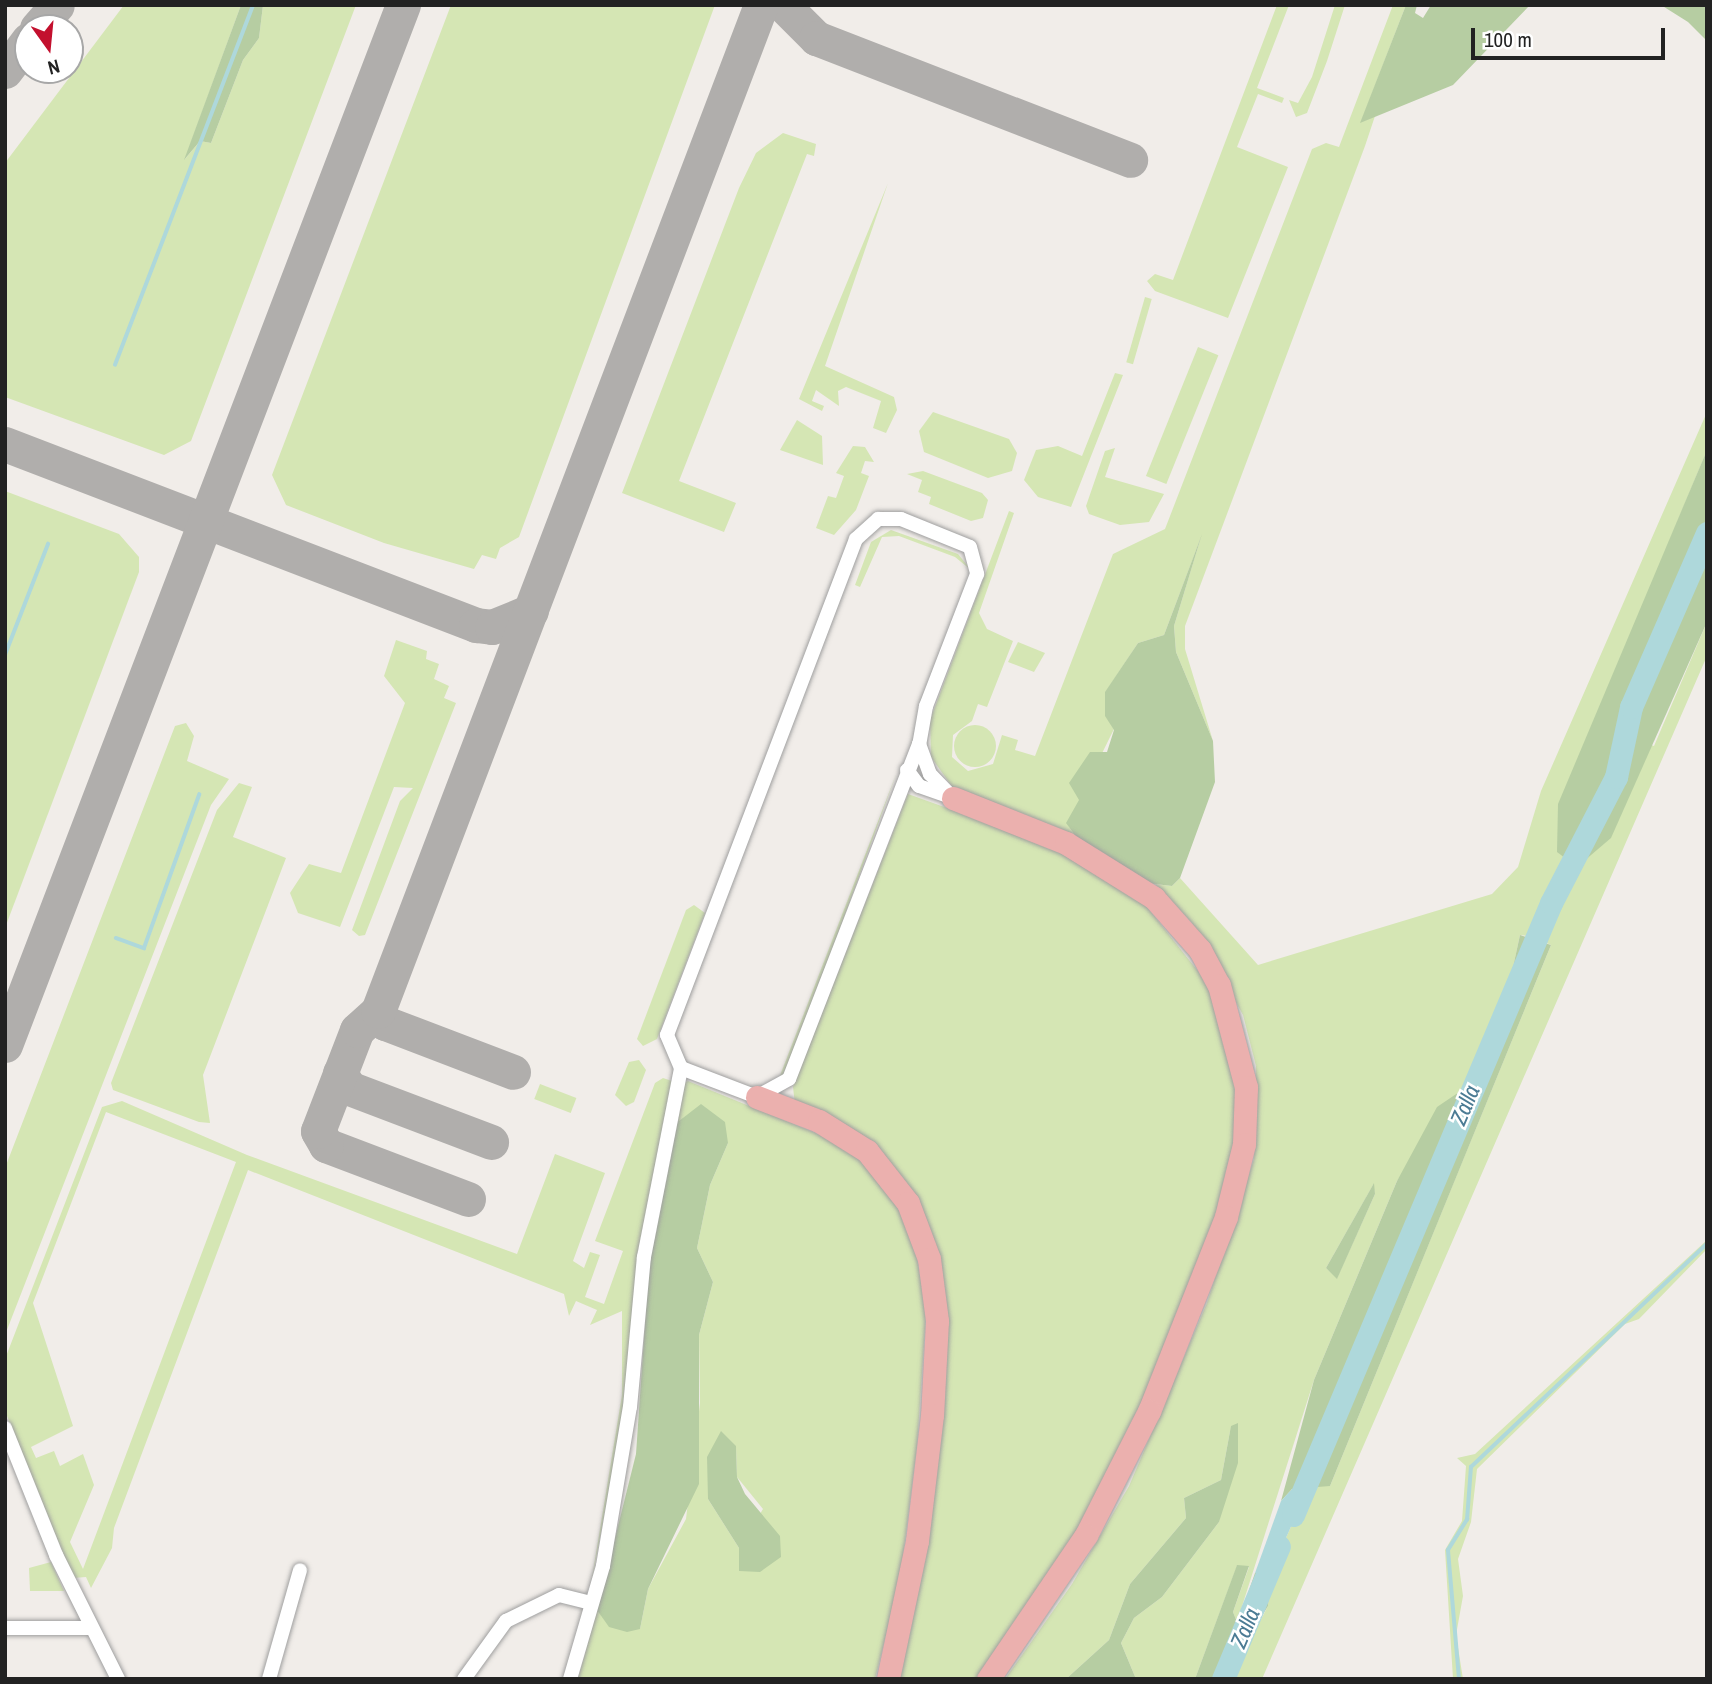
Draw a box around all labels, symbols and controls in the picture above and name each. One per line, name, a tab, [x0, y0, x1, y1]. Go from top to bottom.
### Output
north arrow	[14, 14, 84, 84]
scale bar	[1474, 14, 1668, 58]
text: 100 m	[1484, 25, 1532, 54]
text: N	[45, 53, 63, 81]
water label: Zalla	[1444, 1081, 1486, 1129]
water label: Zalla	[1224, 1604, 1266, 1652]

